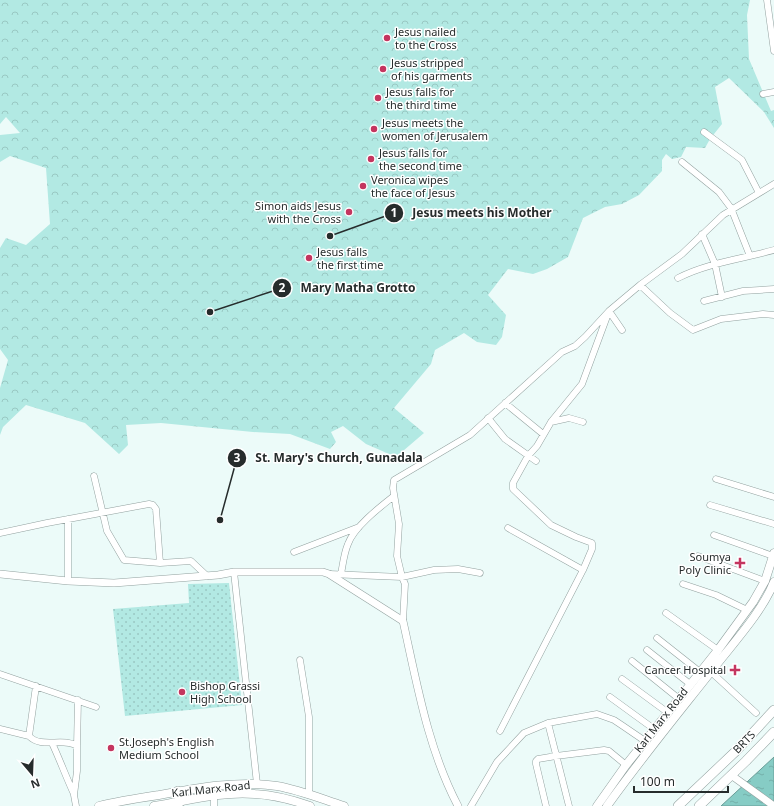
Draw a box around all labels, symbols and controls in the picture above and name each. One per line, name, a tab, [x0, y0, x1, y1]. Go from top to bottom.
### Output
place label: Jesus nailed to the Cross	[394, 24, 457, 52]
marker: Jesus nailed to the Cross	[382, 33, 392, 43]
place label: Jesus stripped of his garments	[390, 55, 472, 83]
marker: Jesus stripped of his garments	[378, 64, 388, 74]
place label: Jesus falls for the third time	[385, 84, 457, 112]
marker: Jesus falls for the third time	[373, 93, 383, 103]
place label: Jesus meets the women of Jerusalem	[381, 115, 488, 143]
marker: Jesus meets the women of Jerusalem	[369, 124, 379, 134]
place label: Jesus falls for the second time	[378, 145, 462, 173]
marker: Jesus falls for the second time	[366, 154, 376, 164]
place label: Veronica wipes the face of Jesus	[371, 172, 455, 200]
marker: Veronica wipes the face of Jesus	[358, 181, 368, 191]
place label: Simon aids Jesus with the Cross	[255, 198, 341, 226]
callout: Jesus meets his Mother	[384, 201, 560, 225]
text: 1	[391, 204, 397, 221]
text: Jesus meets his Mother	[411, 204, 552, 221]
marker: Simon aids Jesus with the Cross	[344, 207, 354, 217]
place label: Jesus falls the first time	[316, 244, 383, 272]
marker: Jesus falls the first time	[304, 253, 314, 263]
callout: Mary Matha Grotto	[272, 276, 423, 300]
text: 2	[279, 279, 286, 296]
text: Mary Matha Grotto	[301, 279, 415, 296]
callout: St. Mary's Church, Gunadala	[227, 446, 431, 470]
text: 3	[234, 449, 241, 466]
text: St. Mary's Church, Gunadala	[255, 449, 423, 466]
place label: Soumya Poly Clinic	[679, 549, 731, 577]
marker: Soumya Poly Clinic	[734, 557, 746, 569]
place label: Cancer Hospital	[645, 662, 726, 677]
marker: Cancer Hospital	[729, 664, 741, 676]
place label: Bishop Grassi High School	[190, 678, 260, 706]
street label: Karl Marx Road	[630, 684, 691, 755]
marker: Bishop Grassi High School	[177, 687, 187, 697]
street label: BRTS	[729, 727, 758, 756]
place label: St.Joseph's English Medium School	[119, 734, 214, 762]
marker: St.Joseph's English Medium School	[106, 743, 116, 753]
north arrow	[12, 754, 52, 794]
scale bar	[634, 768, 728, 794]
text: 100 m	[640, 773, 675, 790]
text: N	[29, 775, 42, 792]
street label: Karl Marx Road	[171, 777, 251, 800]

